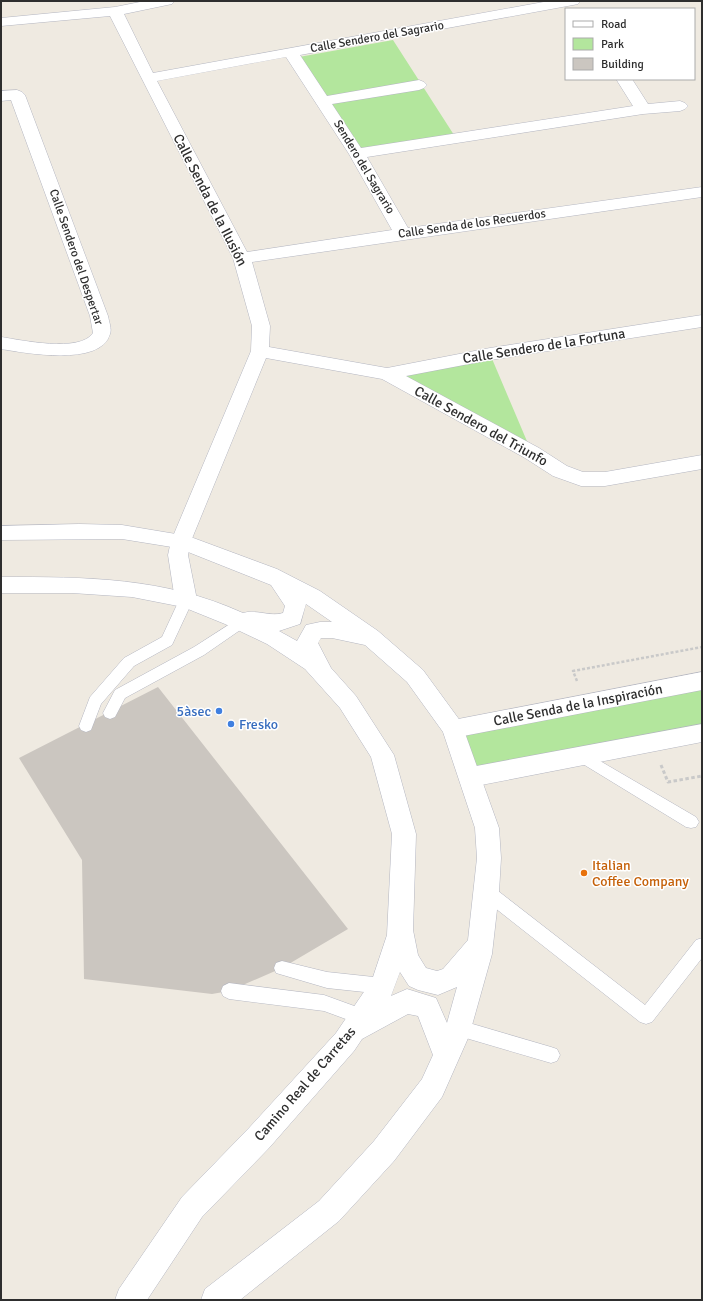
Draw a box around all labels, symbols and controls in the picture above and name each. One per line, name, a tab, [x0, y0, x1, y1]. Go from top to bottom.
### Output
legend	[565, 8, 695, 80]
text: Road	[601, 17, 627, 32]
street label: Calle Sendero del Sagrario	[309, 18, 445, 56]
text: Park	[601, 37, 624, 52]
text: Building	[601, 57, 644, 72]
street label: Sendero del Sagrario	[330, 117, 398, 217]
street label: Calle Senda de la Ilusión	[169, 131, 251, 269]
street label: Calle Sendero del Despertar	[46, 187, 106, 327]
street label: Calle Senda de los Recuerdos	[397, 206, 547, 242]
street label: Calle Sendero de la Fortuna	[462, 325, 626, 367]
street label: Calle Sendero del Triunfo	[411, 382, 551, 470]
street label: Calle Senda de la Inspiración	[492, 680, 664, 730]
place label: 5àsec	[177, 703, 211, 720]
marker: 5àsec	[214, 706, 224, 716]
place label: Fresko	[239, 716, 278, 733]
marker: Fresko	[226, 719, 236, 729]
place label: Italian Coffee Company	[592, 857, 689, 890]
marker: Italian Coffee Company	[579, 868, 589, 878]
street label: Camino Real de Carretas	[251, 1023, 359, 1145]

